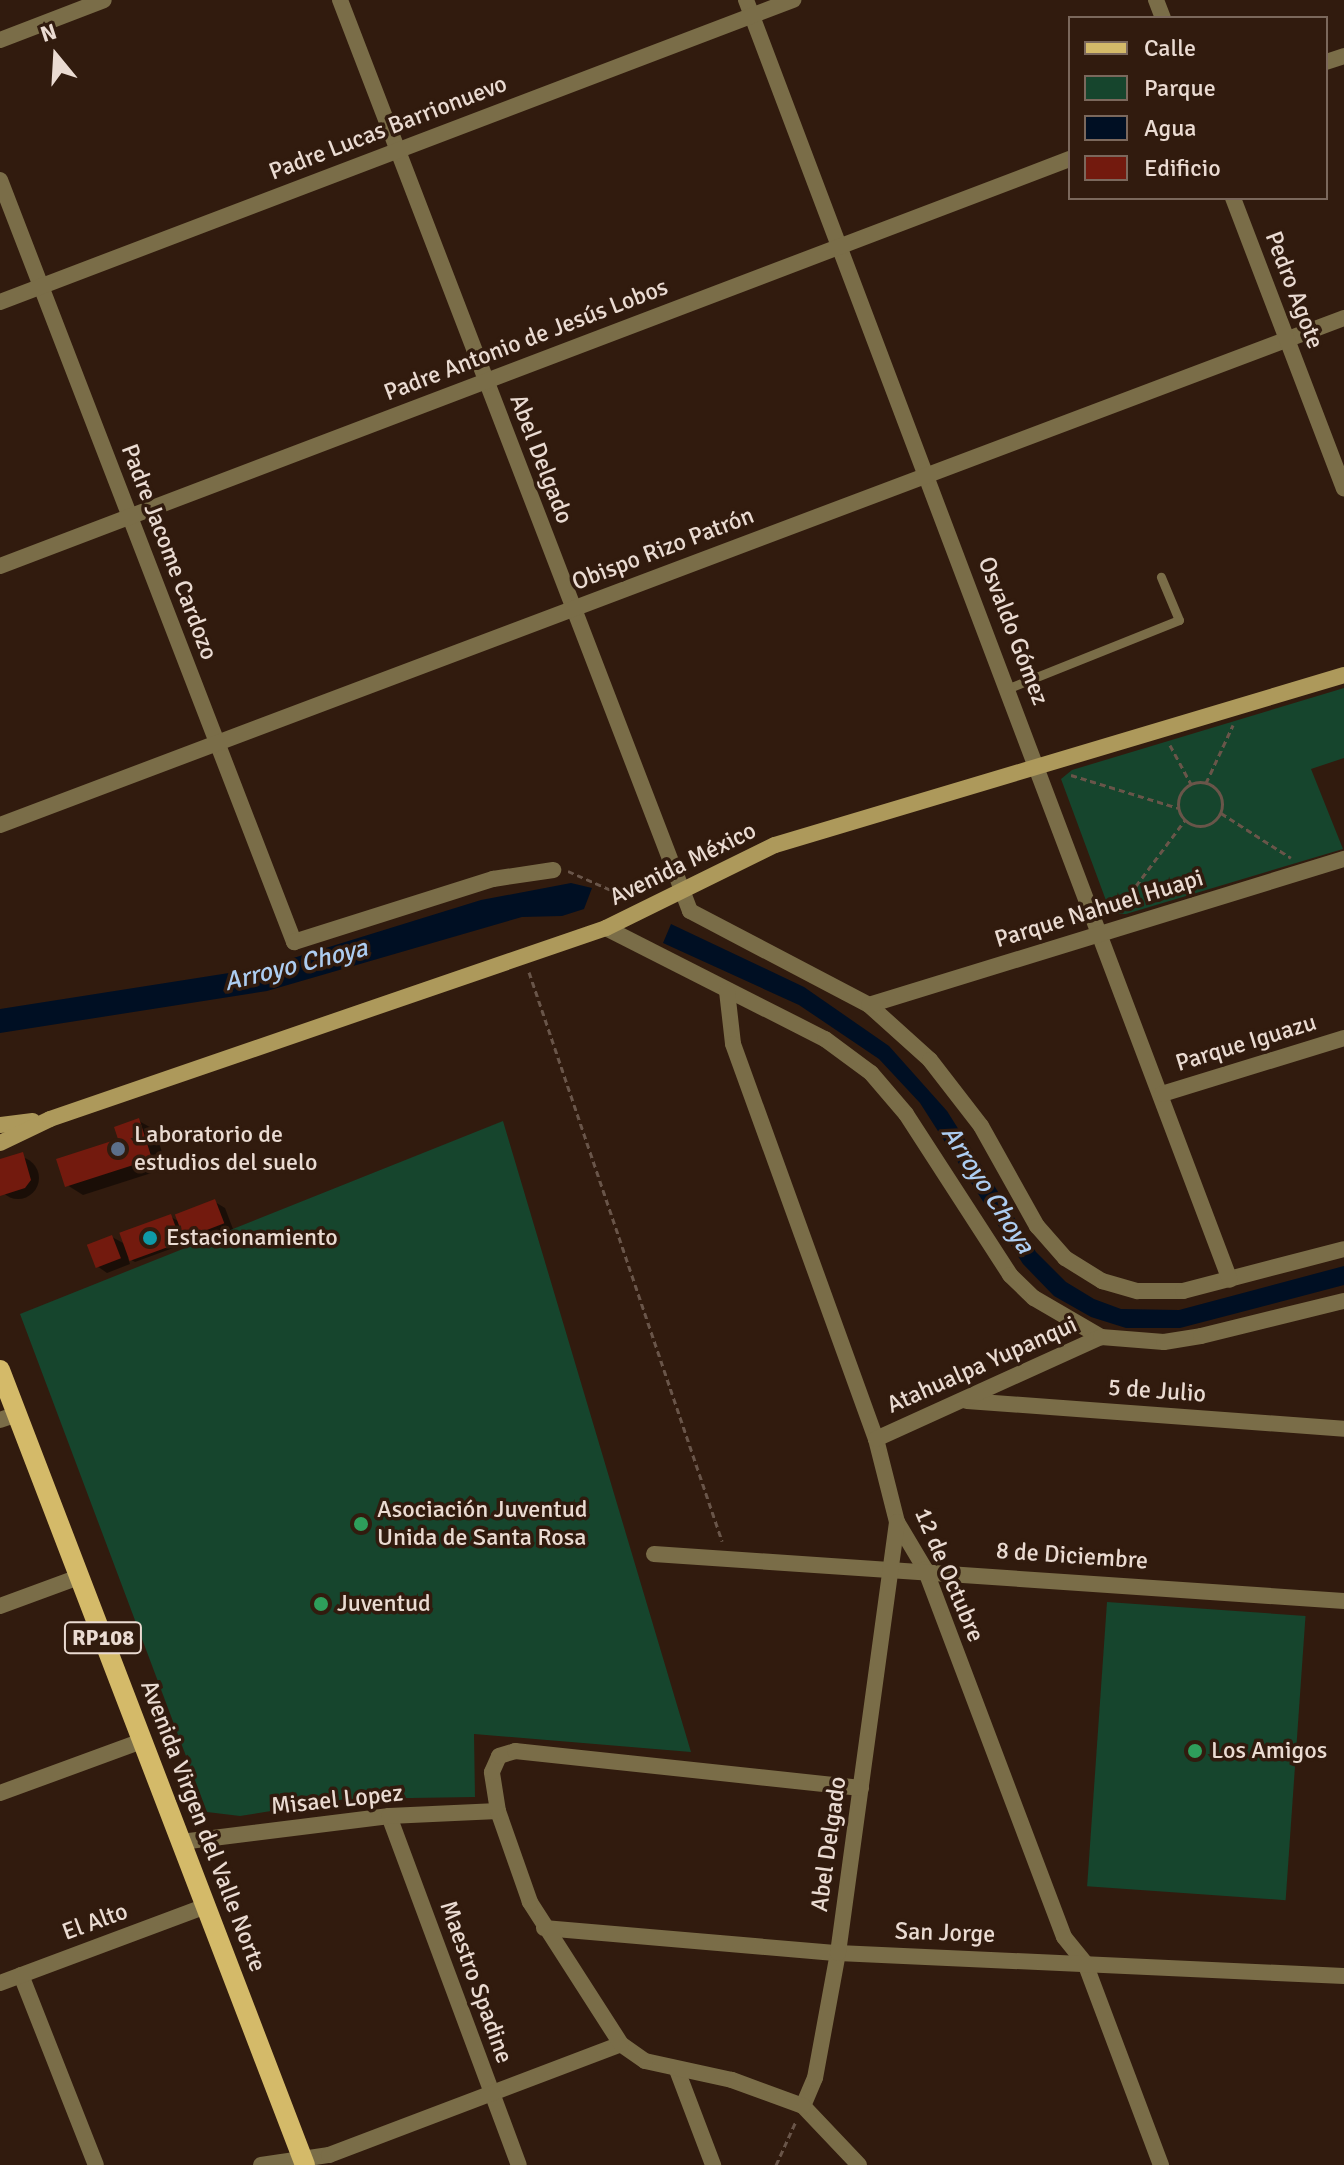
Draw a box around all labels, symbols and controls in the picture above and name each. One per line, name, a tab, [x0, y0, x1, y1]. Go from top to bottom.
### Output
north arrow	[16, 16, 96, 96]
legend	[1068, 16, 1328, 200]
text: N	[37, 17, 60, 48]
text: Calle	[1144, 33, 1196, 63]
street label: Padre Lucas Barrionuevo	[265, 69, 511, 187]
text: Parque	[1144, 73, 1216, 103]
text: Agua	[1144, 113, 1196, 143]
text: Edificio	[1144, 153, 1221, 183]
street label: Pedro Agote	[1258, 227, 1330, 353]
street label: Padre Antonio de Jesús Lobos	[380, 273, 672, 407]
street label: Abel Delgado	[503, 390, 579, 528]
street label: Padre Jacome Cardozo	[115, 440, 223, 664]
street label: Obispo Rizo Patrón	[568, 501, 758, 597]
street label: Osvaldo Gómez	[972, 553, 1054, 709]
street label: Avenida México	[605, 816, 761, 912]
street label: Parque Nahuel Huapi	[991, 864, 1207, 954]
water label: Arroyo Choya	[221, 933, 371, 999]
street label: Parque Iguazu	[1172, 1008, 1320, 1078]
water label: Arroyo Choya	[934, 1120, 1040, 1260]
place label: Laboratorio de estudios del suelo	[134, 1121, 317, 1177]
marker: Laboratorio de estudios del suelo	[109, 1140, 127, 1158]
place label: Estacionamiento	[166, 1224, 338, 1252]
marker: Estacionamiento	[141, 1229, 159, 1247]
street label: Atahualpa Yupanqui	[883, 1310, 1081, 1420]
street label: 5 de Julio	[1107, 1373, 1207, 1409]
place label: Asociación Juventud Unida de Santa Rosa	[377, 1496, 588, 1552]
street label: 12 de Octubre	[908, 1504, 990, 1646]
marker: Asociación Juventud Unida de Santa Rosa	[352, 1515, 370, 1533]
street label: 8 de Diciembre	[995, 1536, 1149, 1576]
place label: Juventud	[337, 1590, 431, 1618]
marker: Juventud	[312, 1595, 330, 1613]
road number: RP108	[63, 1620, 143, 1656]
street label: Avenida Virgen del Valle Norte	[134, 1676, 272, 1976]
place label: Los Amigos	[1211, 1737, 1327, 1765]
marker: Los Amigos	[1186, 1742, 1204, 1760]
street label: Abel Delgado	[805, 1775, 853, 1913]
street label: Misael Lopez	[270, 1779, 404, 1821]
street label: El Alto	[58, 1897, 132, 1947]
street label: Maestro Spadine	[433, 1897, 519, 2067]
street label: San Jorge	[894, 1917, 996, 1949]

